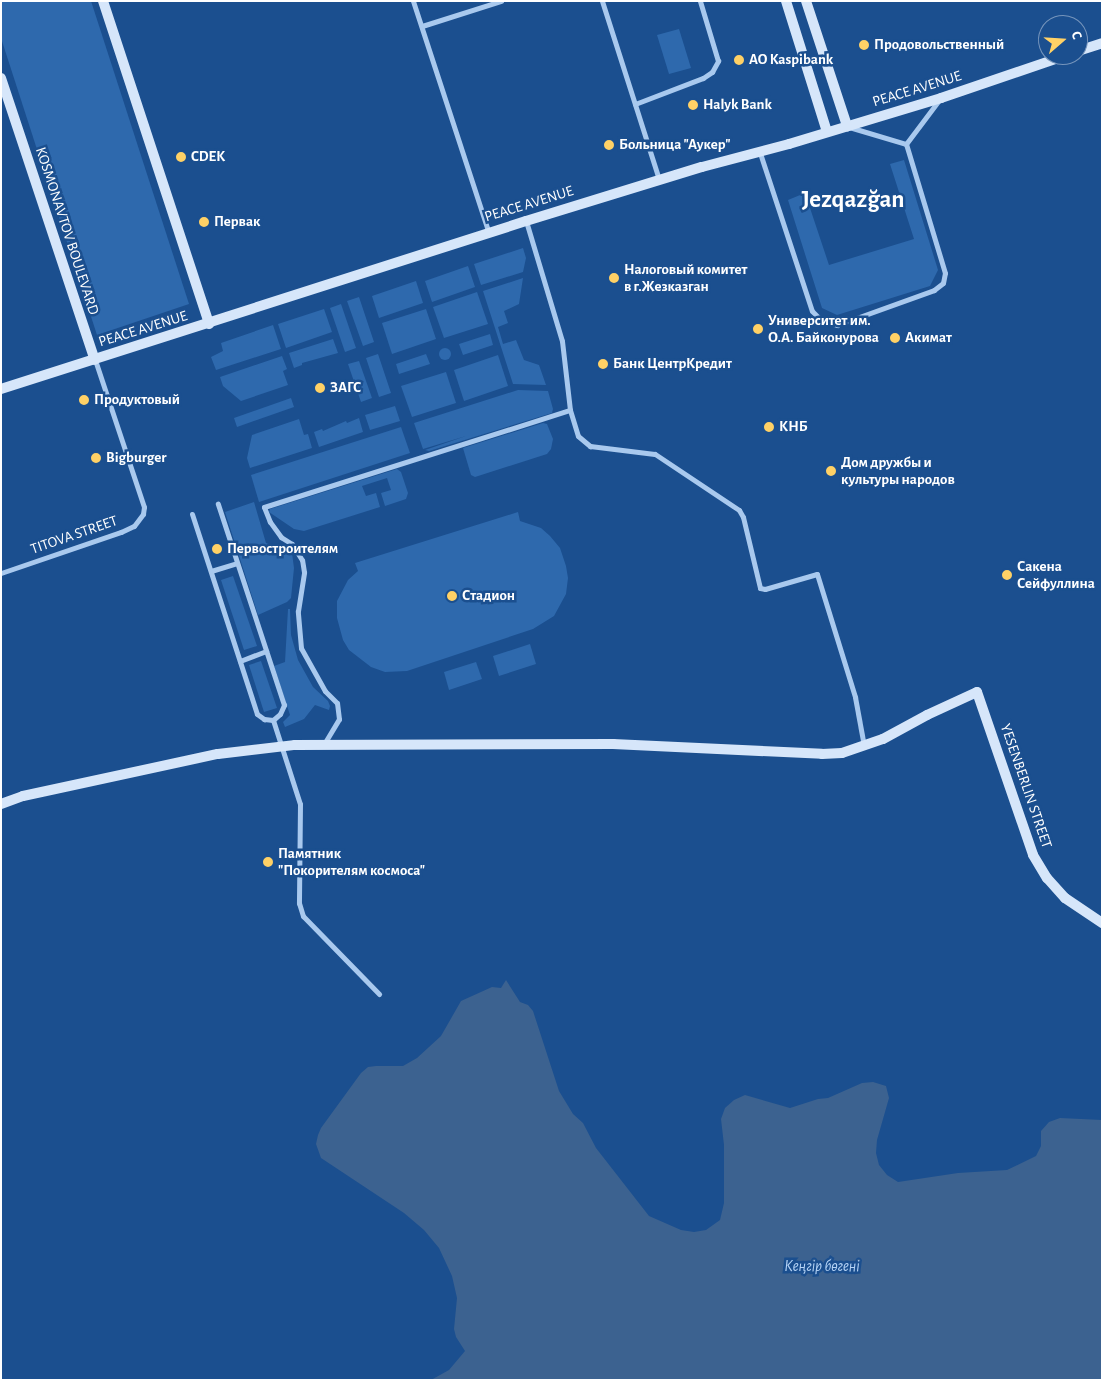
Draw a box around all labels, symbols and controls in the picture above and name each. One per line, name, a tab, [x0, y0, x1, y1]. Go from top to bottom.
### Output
north arrow	[1038, 15, 1088, 65]
text: С	[1068, 29, 1084, 41]
place label: Продовольственный	[874, 36, 1004, 54]
marker: Продовольственный	[858, 39, 870, 51]
place label: AO Kaspibank	[749, 51, 833, 69]
marker: AO Kaspibank	[733, 54, 745, 66]
street label: PEACE AVENUE	[870, 67, 964, 111]
place label: Halyk Bank	[703, 96, 772, 114]
marker: Halyk Bank	[687, 99, 699, 111]
place label: Больница "Аукер"	[619, 136, 730, 154]
marker: Больница "Аукер"	[603, 139, 615, 151]
street label: KOSMONAVTOV BOULEVARD	[31, 145, 103, 317]
place label: CDEK	[191, 148, 225, 166]
marker: CDEK	[175, 151, 187, 163]
street label: PEACE AVENUE	[482, 182, 576, 226]
district label: Jezqazğan	[802, 185, 904, 215]
place label: Первак	[214, 213, 260, 231]
marker: Первак	[198, 216, 210, 228]
place label: Налоговый комитет в г.Жезказган	[624, 260, 747, 295]
marker: Налоговый комитет в г.Жезказган	[608, 272, 620, 284]
street label: PEACE AVENUE	[96, 307, 190, 351]
place label: Университет им. О.А. Байконурова	[768, 311, 879, 346]
marker: Университет им. О.А. Байконурова	[752, 323, 764, 335]
place label: Акимат	[905, 329, 952, 347]
marker: Акимат	[889, 332, 901, 344]
place label: Банк ЦентрКредит	[613, 355, 732, 373]
marker: Банк ЦентрКредит	[597, 358, 609, 370]
place label: ЗАГС	[330, 379, 361, 397]
marker: ЗАГС	[314, 382, 326, 394]
place label: Продуктовый	[94, 391, 180, 409]
marker: Продуктовый	[78, 394, 90, 406]
place label: КНБ	[779, 418, 808, 436]
marker: КНБ	[763, 421, 775, 433]
place label: Bigburger	[106, 449, 167, 467]
marker: Bigburger	[90, 452, 102, 464]
place label: Дом дружбы и культуры народов	[841, 453, 955, 488]
marker: Дом дружбы и культуры народов	[825, 465, 837, 477]
street label: TITOVA STREET	[28, 512, 120, 558]
place label: Первостроителям	[227, 540, 338, 558]
marker: Первостроителям	[211, 543, 223, 555]
place label: Сакена Сейфуллина	[1017, 557, 1095, 592]
marker: Сакена Сейфуллина	[1001, 569, 1013, 581]
place label: Стадион	[462, 587, 515, 605]
marker: Стадион	[446, 590, 458, 602]
street label: YESENBERLIN STREET	[996, 721, 1056, 851]
place label: Памятник "Покорителям космоса"	[278, 844, 425, 879]
marker: Памятник "Покорителям космоса"	[262, 856, 274, 868]
water label: Кеңгір бөгені	[784, 1256, 860, 1276]

